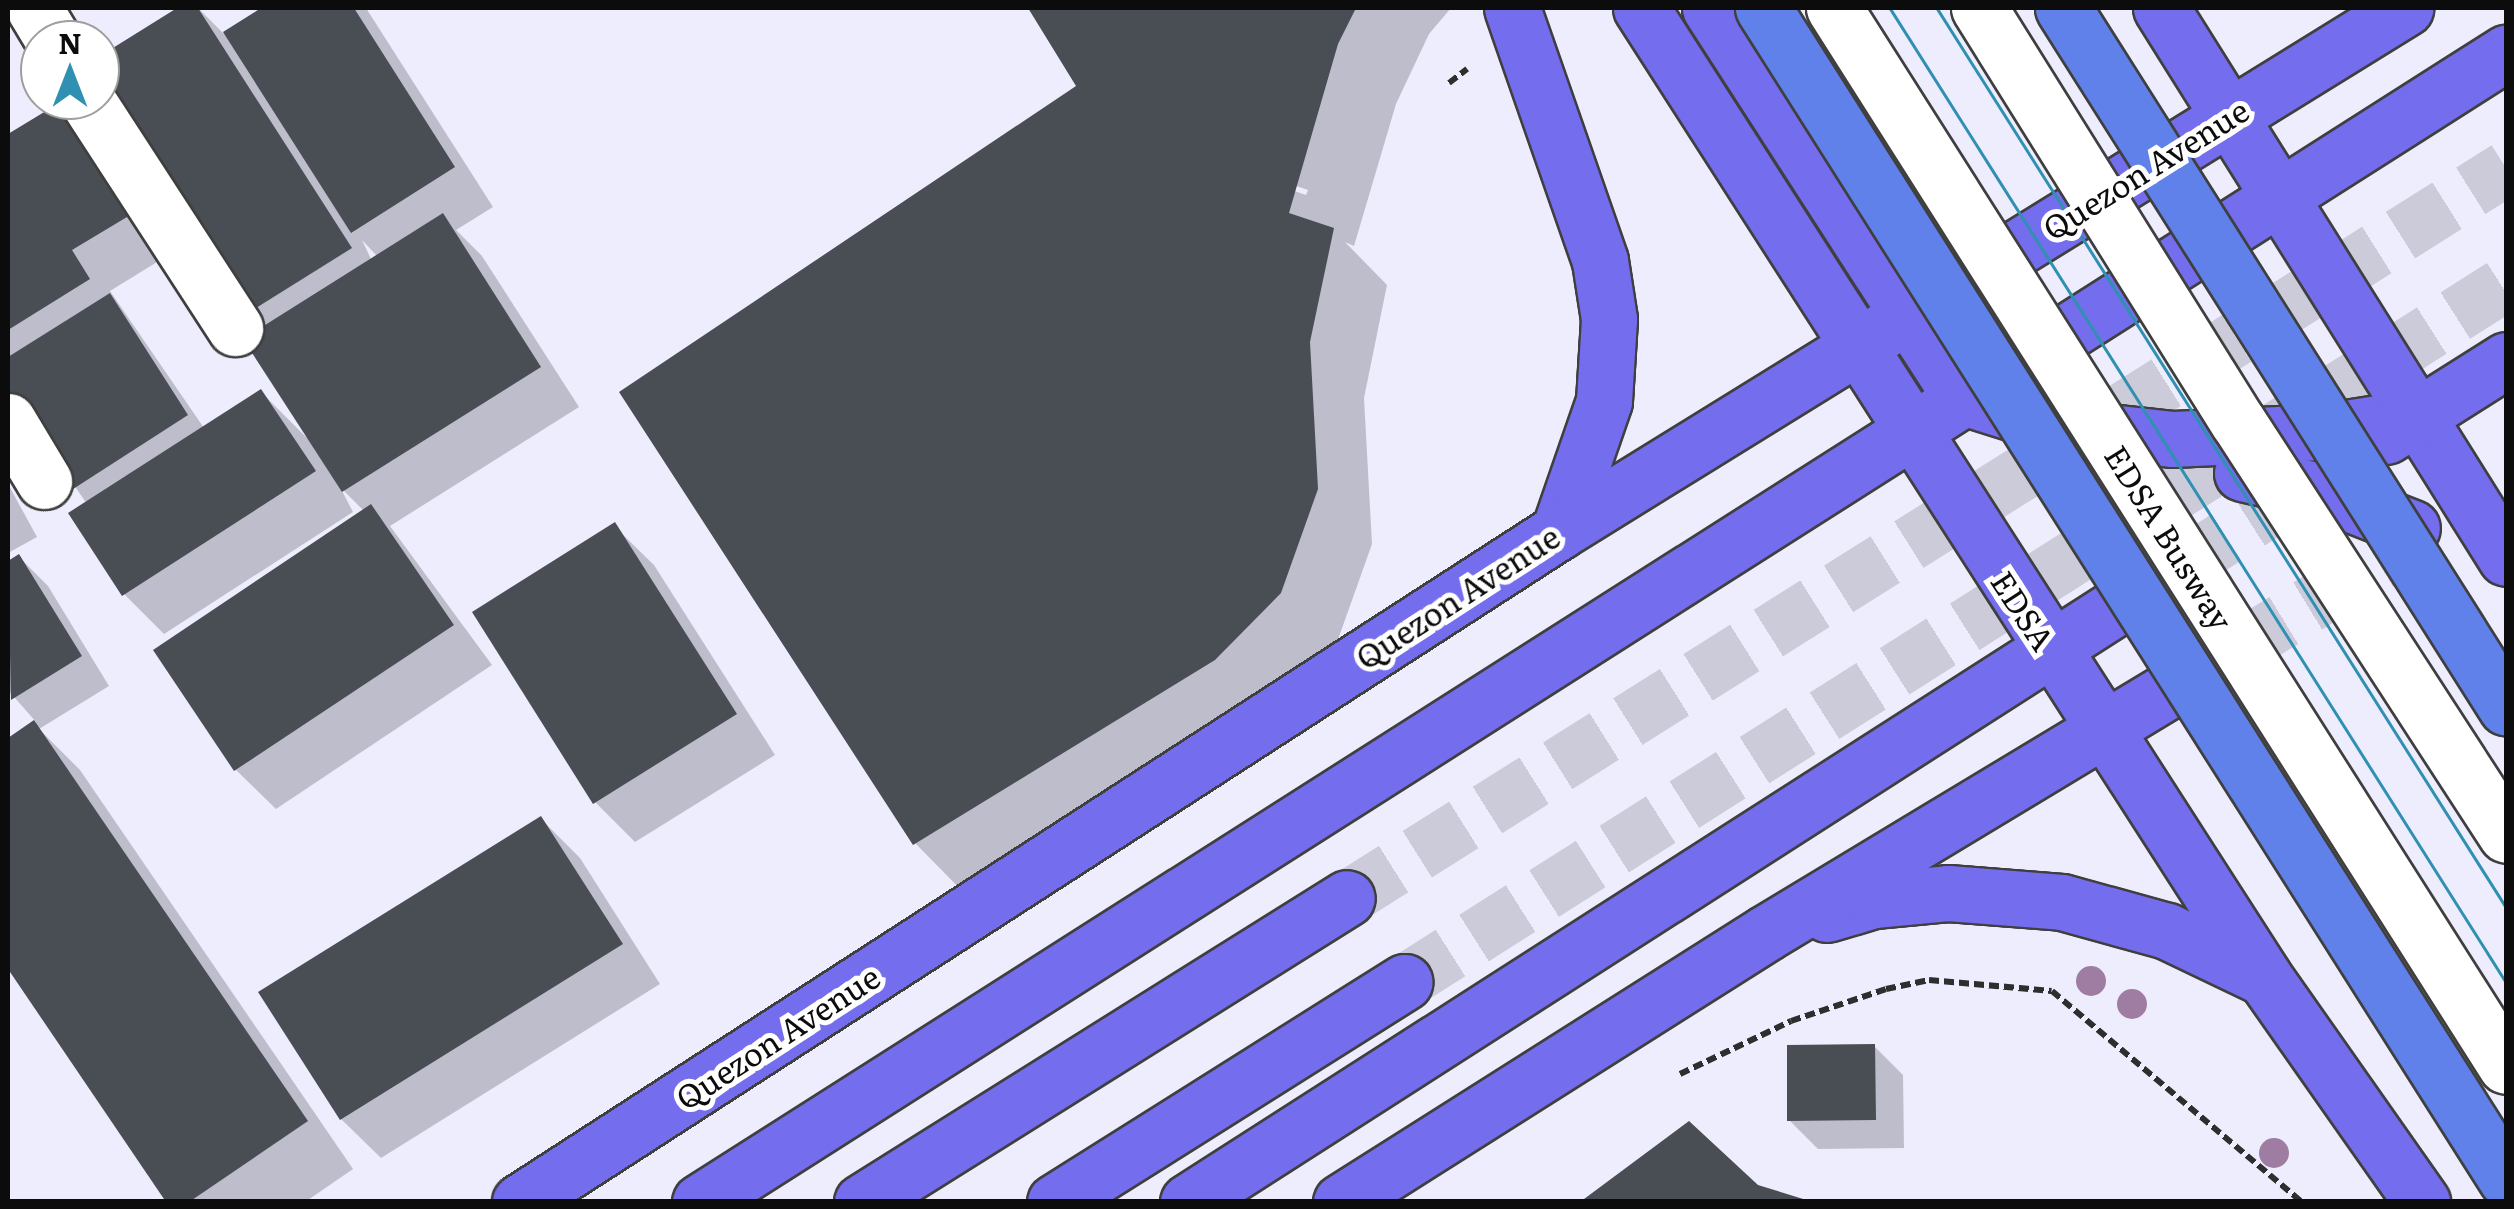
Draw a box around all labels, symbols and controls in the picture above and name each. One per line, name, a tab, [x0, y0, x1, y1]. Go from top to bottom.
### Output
north arrow	[20, 20, 120, 120]
text: N	[58, 21, 82, 63]
street label: Quezon Avenue	[2035, 89, 2255, 247]
street label: EDSA Busway	[2098, 438, 2242, 636]
street label: Quezon Avenue	[1348, 516, 1566, 676]
street label: EDSA	[1984, 563, 2064, 657]
street label: Quezon Avenue	[668, 956, 886, 1116]

